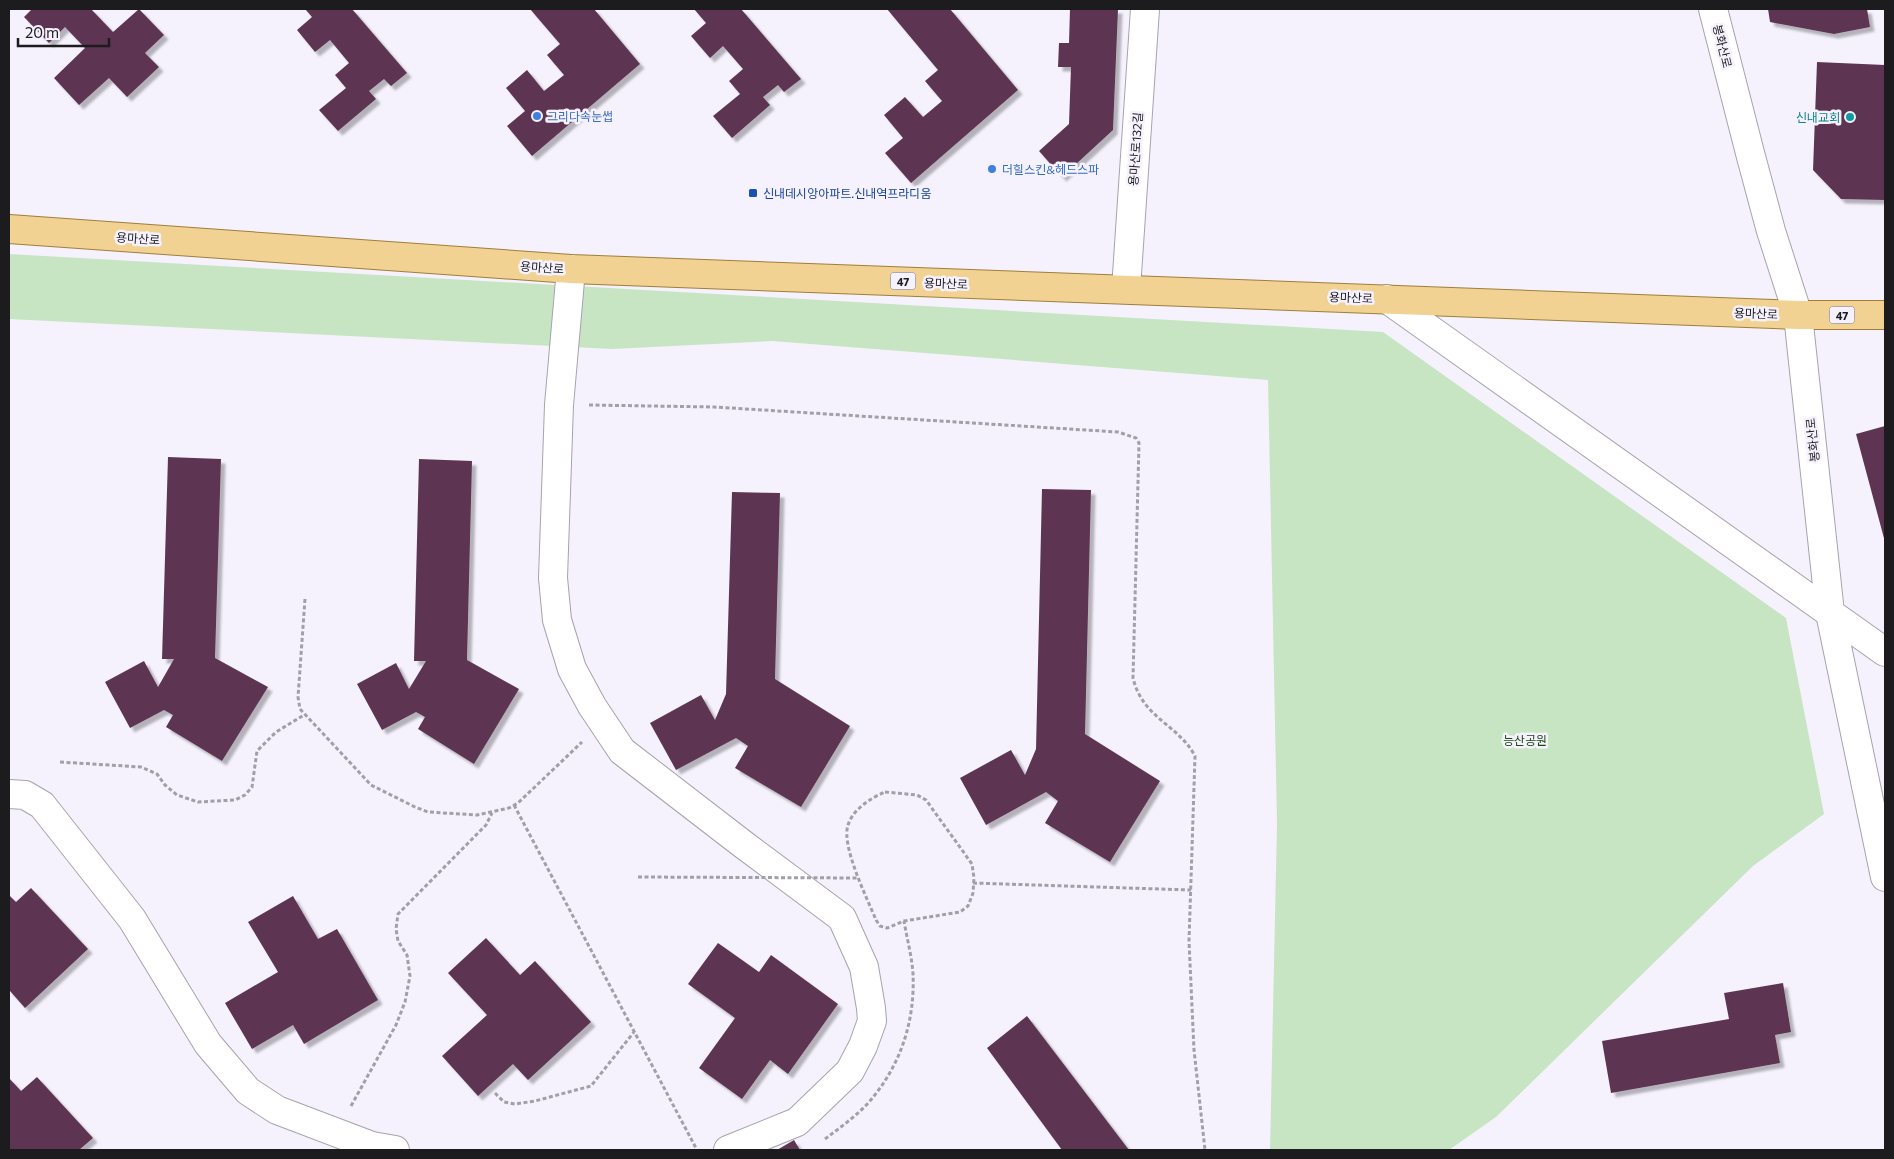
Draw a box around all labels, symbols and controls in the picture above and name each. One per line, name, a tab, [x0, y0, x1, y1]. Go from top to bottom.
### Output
scale bar	[18, 15, 109, 47]
text: 20 m	[25, 23, 59, 41]
street label: 봉화산로	[1711, 23, 1735, 69]
place label: 그리다속눈썹	[547, 109, 613, 123]
marker: 그리다속눈썹	[531, 110, 543, 122]
place label: 신내교회	[1796, 110, 1840, 124]
marker: 신내교회	[1844, 111, 1856, 123]
street label: 용마산로132길	[1125, 112, 1145, 186]
place label: 더힐스킨&헤드스파	[1002, 162, 1099, 176]
marker: 더힐스킨&헤드스파	[986, 163, 998, 175]
place label: 신내데시앙아파트.신내역프라디움	[763, 186, 931, 200]
marker: 신내데시앙아파트.신내역프라디움	[747, 187, 759, 199]
street label: 용마산로	[115, 229, 161, 247]
street label: 용마산로	[519, 258, 565, 276]
road number: 47	[890, 272, 916, 290]
street label: 용마산로	[924, 275, 968, 291]
street label: 용마산로	[1329, 289, 1373, 305]
street label: 용마산로	[1734, 305, 1778, 321]
road number: 47	[1830, 306, 1854, 324]
street label: 봉화산로	[1803, 417, 1821, 463]
park label: 능산공원	[1503, 733, 1547, 747]

